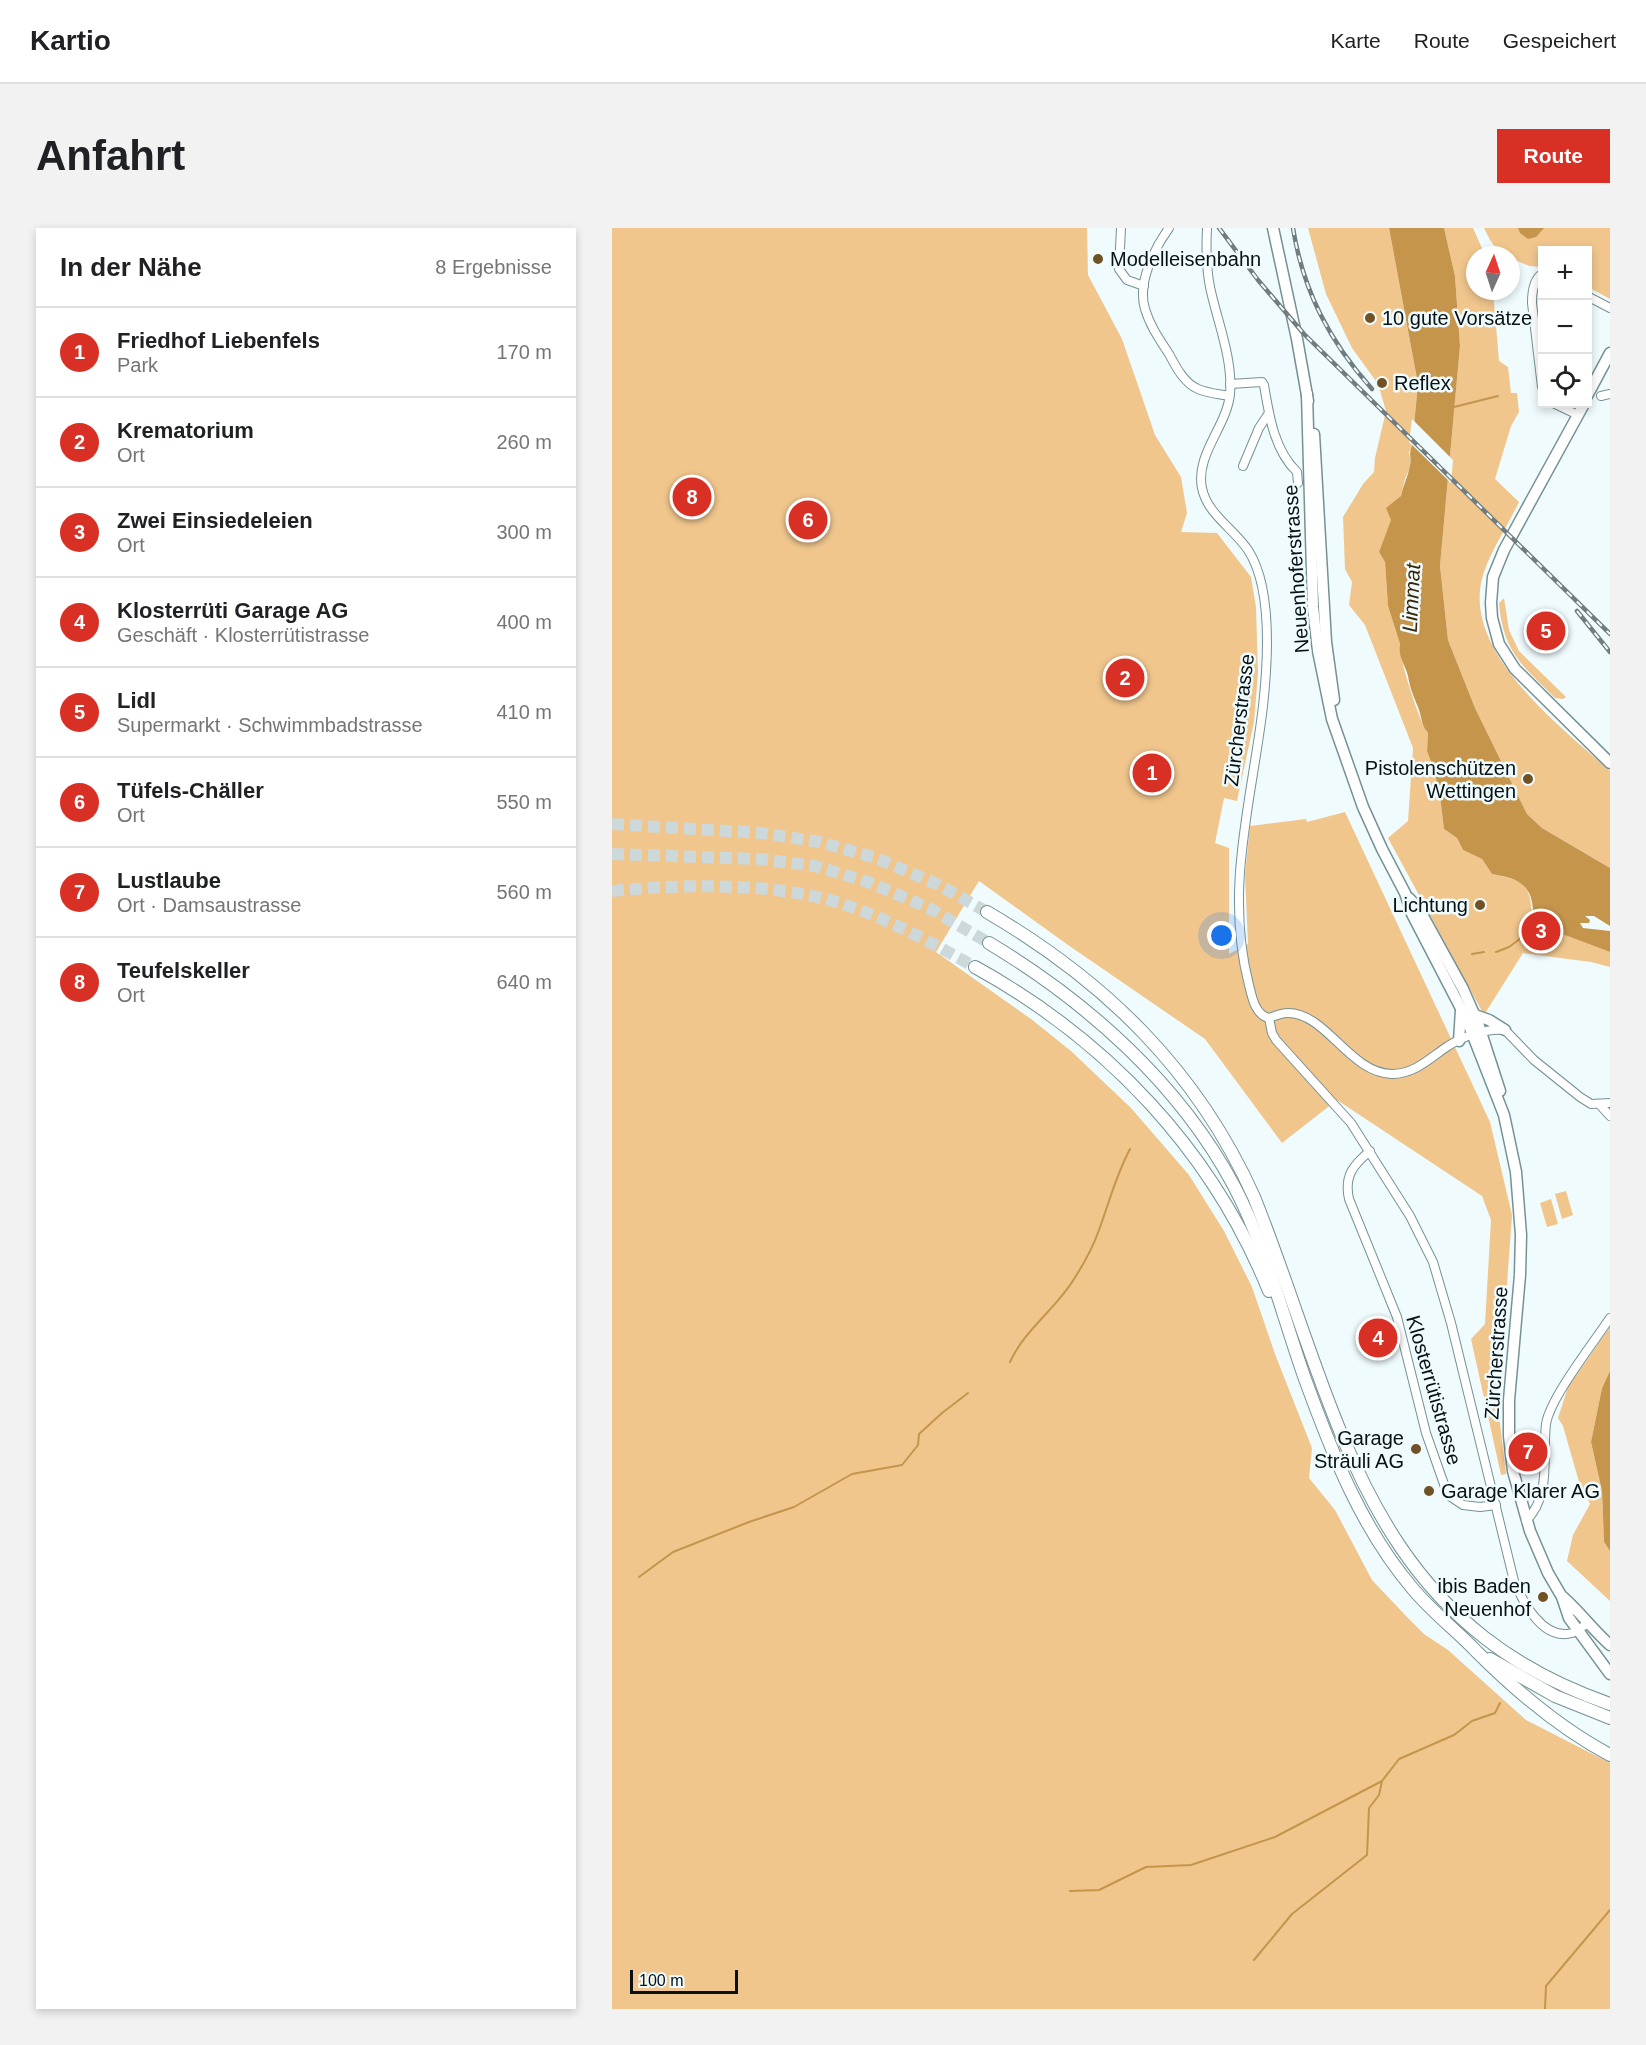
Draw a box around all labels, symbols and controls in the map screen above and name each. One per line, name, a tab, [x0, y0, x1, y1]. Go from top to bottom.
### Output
text: Kartio	[30, 25, 111, 56]
text: Karte	[1331, 29, 1381, 52]
text: Route	[1414, 29, 1470, 52]
text: Gespeichert	[1503, 29, 1616, 52]
button: Route	[1497, 129, 1610, 183]
text: Anfahrt	[36, 132, 185, 179]
north arrow	[1466, 246, 1520, 300]
map controls	[1538, 246, 1592, 408]
button: +	[1538, 246, 1592, 300]
place label: Modelleisenbahn	[1110, 248, 1261, 270]
text: In der Nähe	[60, 252, 202, 282]
marker: Modelleisenbahn	[1091, 252, 1105, 266]
text: 8 Ergebnisse	[435, 256, 552, 278]
button: −	[1538, 300, 1592, 354]
place label: 10 gute Vorsätze	[1382, 307, 1532, 329]
marker: 10 gute Vorsätze	[1363, 311, 1377, 325]
text: Friedhof Liebenfels	[117, 328, 320, 353]
text: 1	[74, 341, 85, 363]
text: 170 m	[496, 341, 552, 363]
text: Park	[117, 354, 158, 376]
button: locate	[1538, 354, 1592, 408]
place label: Reflex	[1394, 372, 1451, 394]
marker: Reflex	[1375, 376, 1389, 390]
text: Krematorium	[117, 418, 254, 443]
text: 2	[74, 431, 85, 453]
text: 260 m	[496, 431, 552, 453]
text: Ort	[117, 444, 145, 466]
pin: 8	[672, 474, 712, 520]
street label: Neuenhoferstrasse	[1279, 484, 1313, 654]
pin: 6	[788, 498, 828, 542]
text: Zwei Einsiedeleien	[117, 508, 313, 533]
text: 3	[74, 521, 85, 543]
text: 300 m	[496, 521, 552, 543]
text: Ort	[117, 534, 145, 556]
water label: Limmat	[1398, 562, 1424, 633]
text: Klosterrüti Garage AG	[117, 598, 348, 623]
pin: 5	[1526, 608, 1566, 654]
text: 4	[74, 611, 85, 633]
text: 400 m	[496, 611, 552, 633]
text: Geschäft · Klosterrütistrasse	[117, 624, 369, 646]
street label: Zürcherstrasse	[1220, 652, 1258, 788]
pin: 2	[1106, 656, 1144, 700]
text: Lidl	[117, 688, 156, 713]
text: 5	[74, 701, 85, 723]
text: 410 m	[496, 701, 552, 723]
text: Supermarkt · Schwimmbadstrasse	[117, 714, 423, 736]
pin: 1	[1132, 750, 1172, 796]
place label: Pistolenschützen Wettingen	[1365, 757, 1516, 802]
marker: Pistolenschützen Wettingen	[1521, 772, 1535, 786]
text: Tüfels-Chäller	[117, 778, 264, 803]
text: 6	[74, 791, 85, 813]
text: 550 m	[496, 791, 552, 813]
text: Ort	[117, 804, 145, 826]
text: Lustlaube	[117, 868, 221, 893]
text: 7	[74, 881, 85, 903]
text: 560 m	[496, 881, 552, 903]
text: Ort · Damsaustrasse	[117, 894, 301, 916]
place label: Lichtung	[1392, 894, 1468, 916]
marker: Lichtung	[1473, 898, 1487, 912]
pin: 3	[1522, 908, 1560, 954]
your location	[1207, 921, 1236, 950]
text: Teufelskeller	[117, 958, 250, 983]
text: 8	[74, 971, 85, 993]
text: 640 m	[496, 971, 552, 993]
text: Ort	[117, 984, 145, 1006]
street label: Zürcherstrasse	[1480, 1286, 1512, 1420]
street label: Klosterrütistrasse	[1402, 1313, 1466, 1467]
pin: 4	[1358, 1316, 1398, 1360]
place label: Garage Sträuli AG	[1314, 1427, 1404, 1472]
pin: 7	[1508, 1430, 1548, 1474]
marker: Garage Sträuli AG	[1409, 1442, 1423, 1456]
place label: Garage Klarer AG	[1441, 1480, 1600, 1502]
marker: Garage Klarer AG	[1422, 1484, 1436, 1498]
place label: ibis Baden Neuenhof	[1438, 1575, 1531, 1620]
marker: ibis Baden Neuenhof	[1536, 1590, 1550, 1604]
scale bar	[630, 1967, 738, 1994]
text: 100 m	[639, 1972, 683, 1989]

